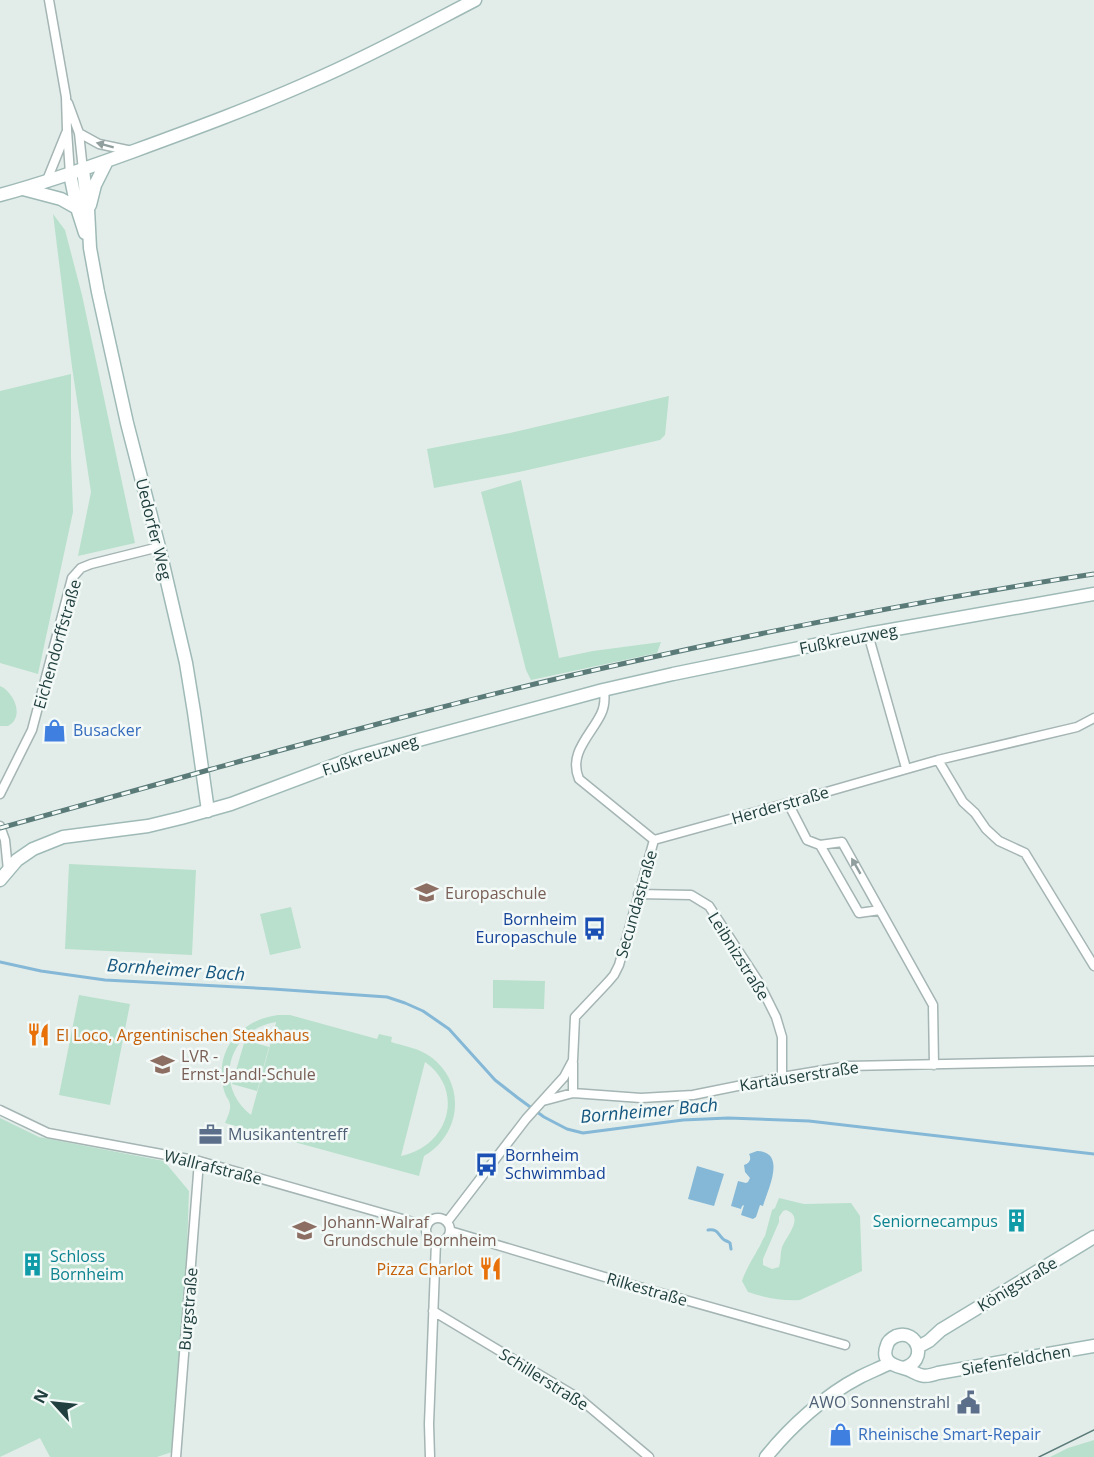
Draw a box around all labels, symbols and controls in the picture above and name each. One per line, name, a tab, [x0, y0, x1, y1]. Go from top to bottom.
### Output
one-way arrow	[96, 140, 114, 149]
street label: Uedorfer Weg	[131, 476, 177, 582]
street label: Eichendorffstraße	[28, 577, 86, 711]
street label: Fußkreuzweg	[797, 619, 899, 659]
shop icon: Busacker	[42, 717, 68, 743]
place label: Busacker	[73, 719, 142, 741]
street label: Fußkreuzweg	[319, 729, 421, 781]
street label: Herderstraße	[729, 781, 831, 829]
street label: Secundastraße	[610, 847, 662, 961]
one-way arrow	[851, 857, 861, 874]
school or university icon: Europaschule	[414, 880, 440, 906]
place label: Europaschule	[445, 882, 547, 904]
place label: Bornheim Europaschule	[476, 908, 577, 948]
street label: Leibnizstraße	[703, 908, 775, 1004]
bus stop icon: Bornheim Europaschule	[582, 915, 608, 941]
water label: Bornheimer Bach	[106, 952, 246, 986]
restaurant icon: El Loco, Argentinischen Steakhaus	[25, 1022, 51, 1048]
place label: El Loco, Argentinischen Steakhaus	[56, 1024, 309, 1046]
place label: LVR - Ernst-Jandl-Schule	[181, 1045, 316, 1085]
school or university icon: LVR - Ernst-Jandl-Schule	[150, 1052, 176, 1078]
street label: Kartäuserstraße	[738, 1056, 860, 1096]
water label: Bornheimer Bach	[579, 1092, 719, 1128]
office icon: Musikantentreff	[197, 1121, 223, 1147]
place label: Musikantentreff	[228, 1123, 349, 1145]
street label: Wallrafstraße	[162, 1144, 264, 1190]
place label: Bornheim Schwimmbad	[505, 1144, 606, 1184]
bus stop icon: Bornheim Schwimmbad	[474, 1151, 500, 1177]
building icon: Seniornecampus	[1003, 1208, 1029, 1234]
place label: Seniornecampus	[873, 1210, 998, 1232]
place label: Johann-Walraf Grundschule Bornheim	[321, 1211, 497, 1251]
school or university icon: Johann-Walraf Grundschule Bornheim	[292, 1218, 318, 1244]
place label: Schloss Bornheim	[50, 1245, 124, 1285]
street label: Königstraße	[973, 1251, 1061, 1317]
building icon: Schloss Bornheim	[19, 1252, 45, 1278]
restaurant icon: Pizza Charlot	[478, 1256, 504, 1282]
place label: Pizza Charlot	[377, 1258, 473, 1280]
street label: Burgstraße	[173, 1267, 203, 1351]
street label: Rilkestraße	[604, 1267, 690, 1311]
street label: Siefenfeldchen	[960, 1340, 1072, 1380]
street label: Schillerstraße	[495, 1343, 593, 1415]
north arrow	[24, 1373, 84, 1433]
text: N	[28, 1385, 53, 1407]
public building icon: AWO Sonnenstrahl	[955, 1389, 981, 1415]
place label: AWO Sonnenstrahl	[809, 1391, 950, 1413]
shop icon: Rheinische Smart-Repair	[827, 1421, 853, 1447]
place label: Rheinische Smart-Repair	[858, 1423, 1041, 1445]

